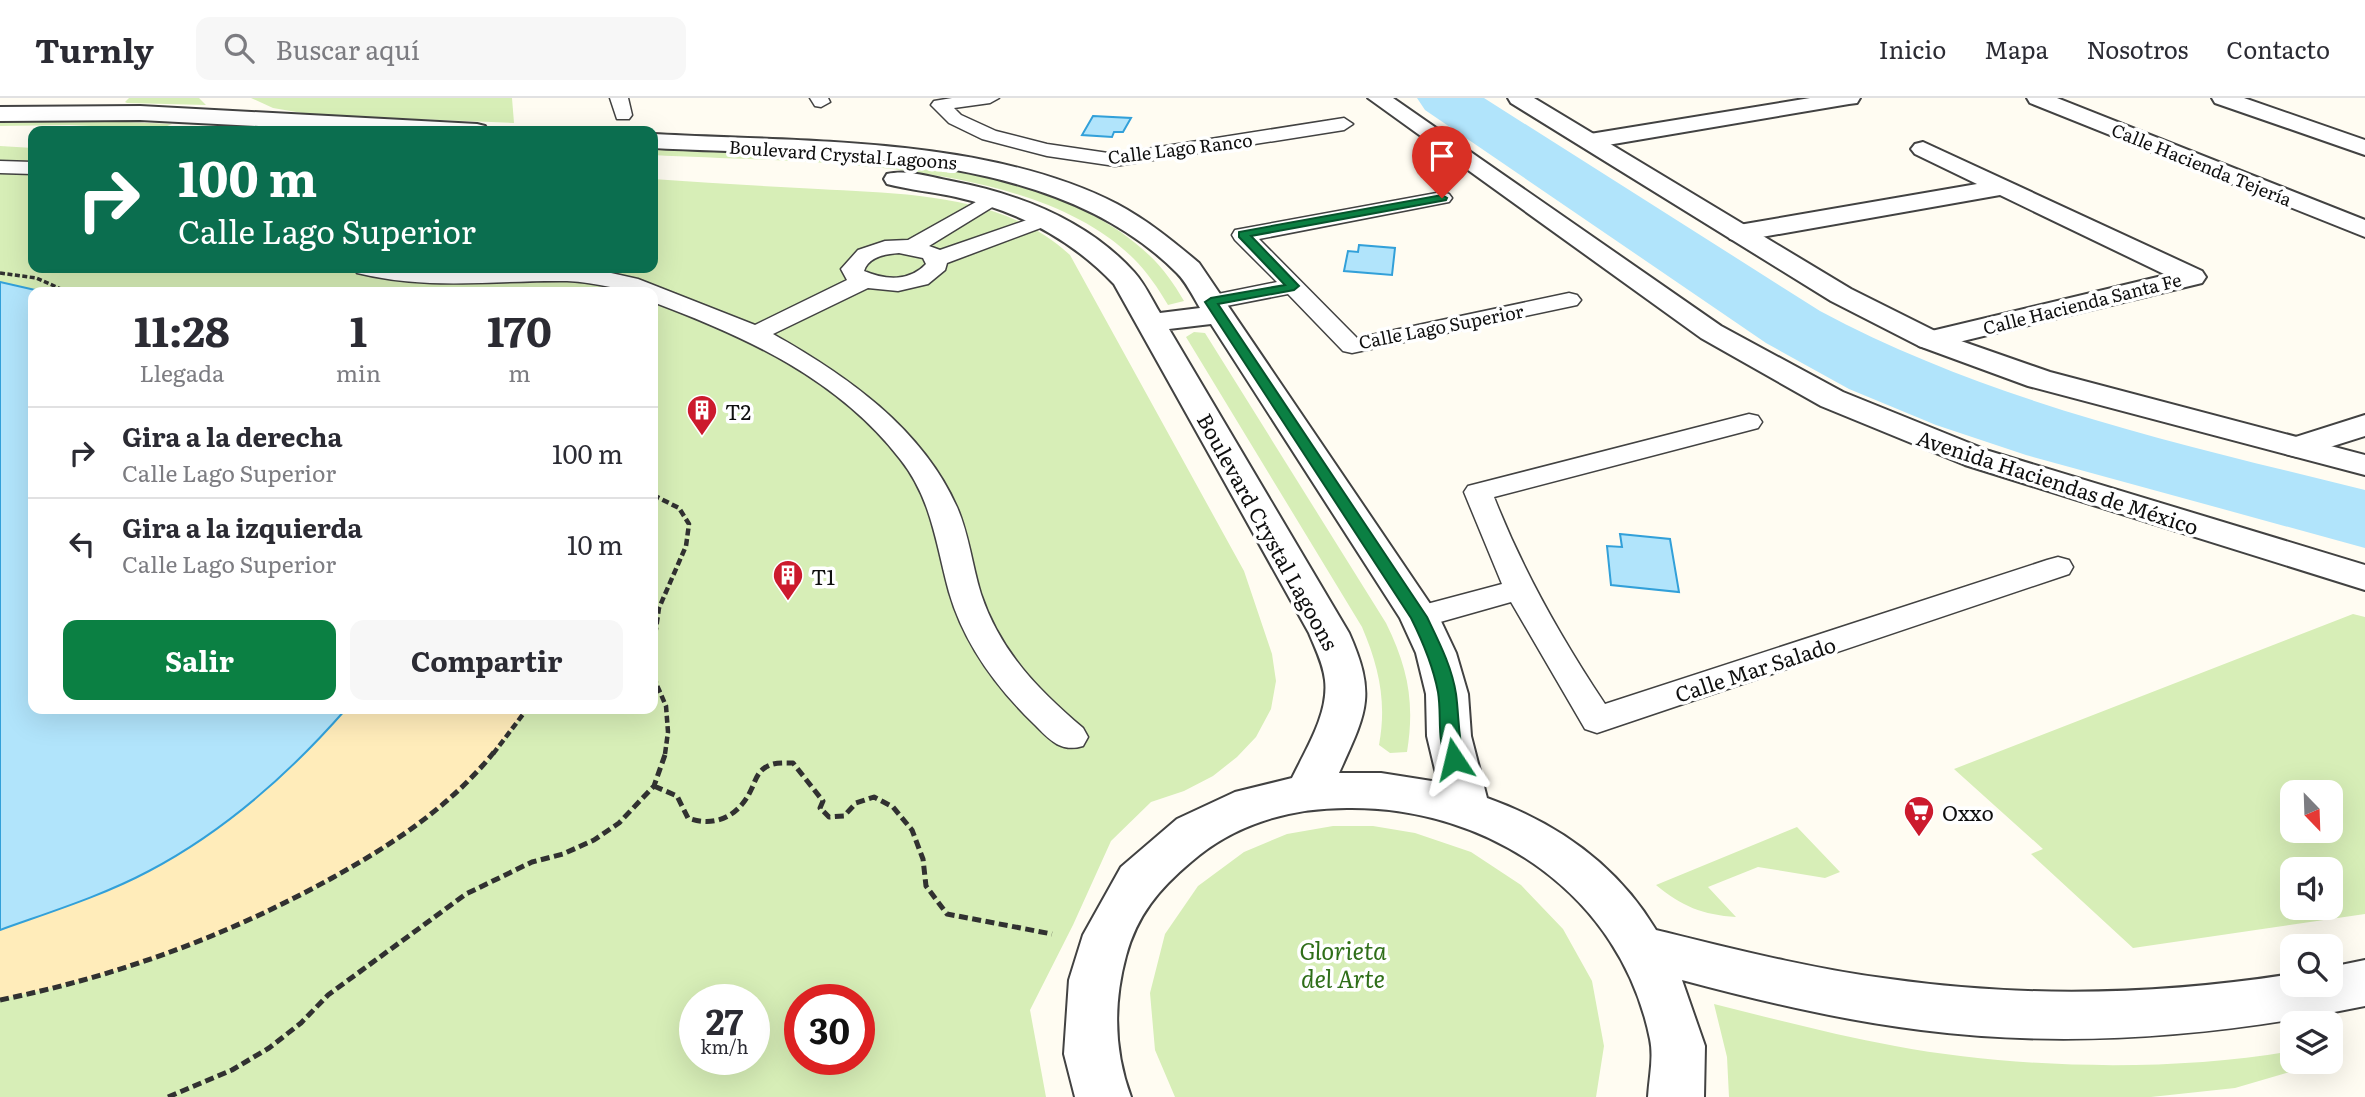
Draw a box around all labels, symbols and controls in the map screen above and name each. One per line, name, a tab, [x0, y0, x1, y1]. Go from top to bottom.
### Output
search box	[196, 17, 686, 80]
text: Turnly	[35, 24, 154, 73]
icon: search	[220, 29, 258, 67]
text: Buscar aquí	[276, 29, 420, 68]
text: Inicio	[1879, 31, 1946, 66]
text: Mapa	[1984, 31, 2048, 66]
text: Nosotros	[2086, 31, 2188, 66]
text: Contacto	[2226, 31, 2330, 66]
street label: Calle Hacienda Tejería	[2108, 115, 2296, 213]
street label: Calle Lago Ranco	[1106, 126, 1254, 170]
pin	[1412, 126, 1472, 198]
street label: Boulevard Crystal Lagoons	[728, 133, 958, 175]
icon: arrive	[1423, 137, 1461, 175]
text: 100 m	[178, 139, 317, 212]
icon: right	[63, 154, 154, 245]
text: Calle Lago Superior	[178, 206, 476, 254]
street label: Calle Hacienda Santa Fe	[1980, 265, 2184, 341]
street label: Calle Lago Superior	[1356, 297, 1526, 355]
text: 11:28	[134, 298, 230, 360]
text: 1	[350, 298, 367, 360]
text: 170	[487, 298, 552, 360]
text: Llegada	[139, 355, 224, 389]
text: min	[336, 355, 381, 389]
text: m	[508, 355, 531, 389]
building icon: T2	[685, 393, 719, 437]
place label: T2	[725, 395, 751, 426]
street label: Boulevard Crystal Lagoons	[1191, 407, 1347, 655]
text: Gira a la derecha	[122, 416, 342, 455]
street label: Avenida Haciendas de México	[1913, 421, 2203, 541]
text: 100 m	[552, 433, 623, 472]
icon: right	[63, 434, 101, 472]
text: Calle Lago Superior	[122, 455, 336, 489]
text: Gira a la izquierda	[122, 507, 363, 546]
text: 10 m	[567, 524, 623, 563]
icon: left	[63, 525, 101, 563]
text: Calle Lago Superior	[122, 546, 336, 580]
building icon: T1	[771, 558, 805, 602]
place label: T1	[811, 560, 835, 591]
button: Salir	[63, 620, 336, 700]
button: Compartir	[350, 620, 623, 700]
street label: Calle Mar Salado	[1671, 627, 1839, 709]
position arrow	[1417, 722, 1491, 796]
north arrow	[2280, 780, 2343, 844]
map controls	[2280, 780, 2343, 1074]
supermarket icon: Oxxo	[1902, 794, 1936, 838]
place label: Oxxo	[1942, 796, 1994, 827]
button: sound	[2280, 857, 2343, 920]
park label: Glorieta del Arte	[1299, 932, 1387, 995]
button: search	[2280, 934, 2343, 997]
speed limit sign: 30	[784, 984, 875, 1075]
text: 27	[706, 994, 743, 1046]
button: layers	[2280, 1011, 2343, 1074]
text: km/h	[701, 1033, 748, 1060]

